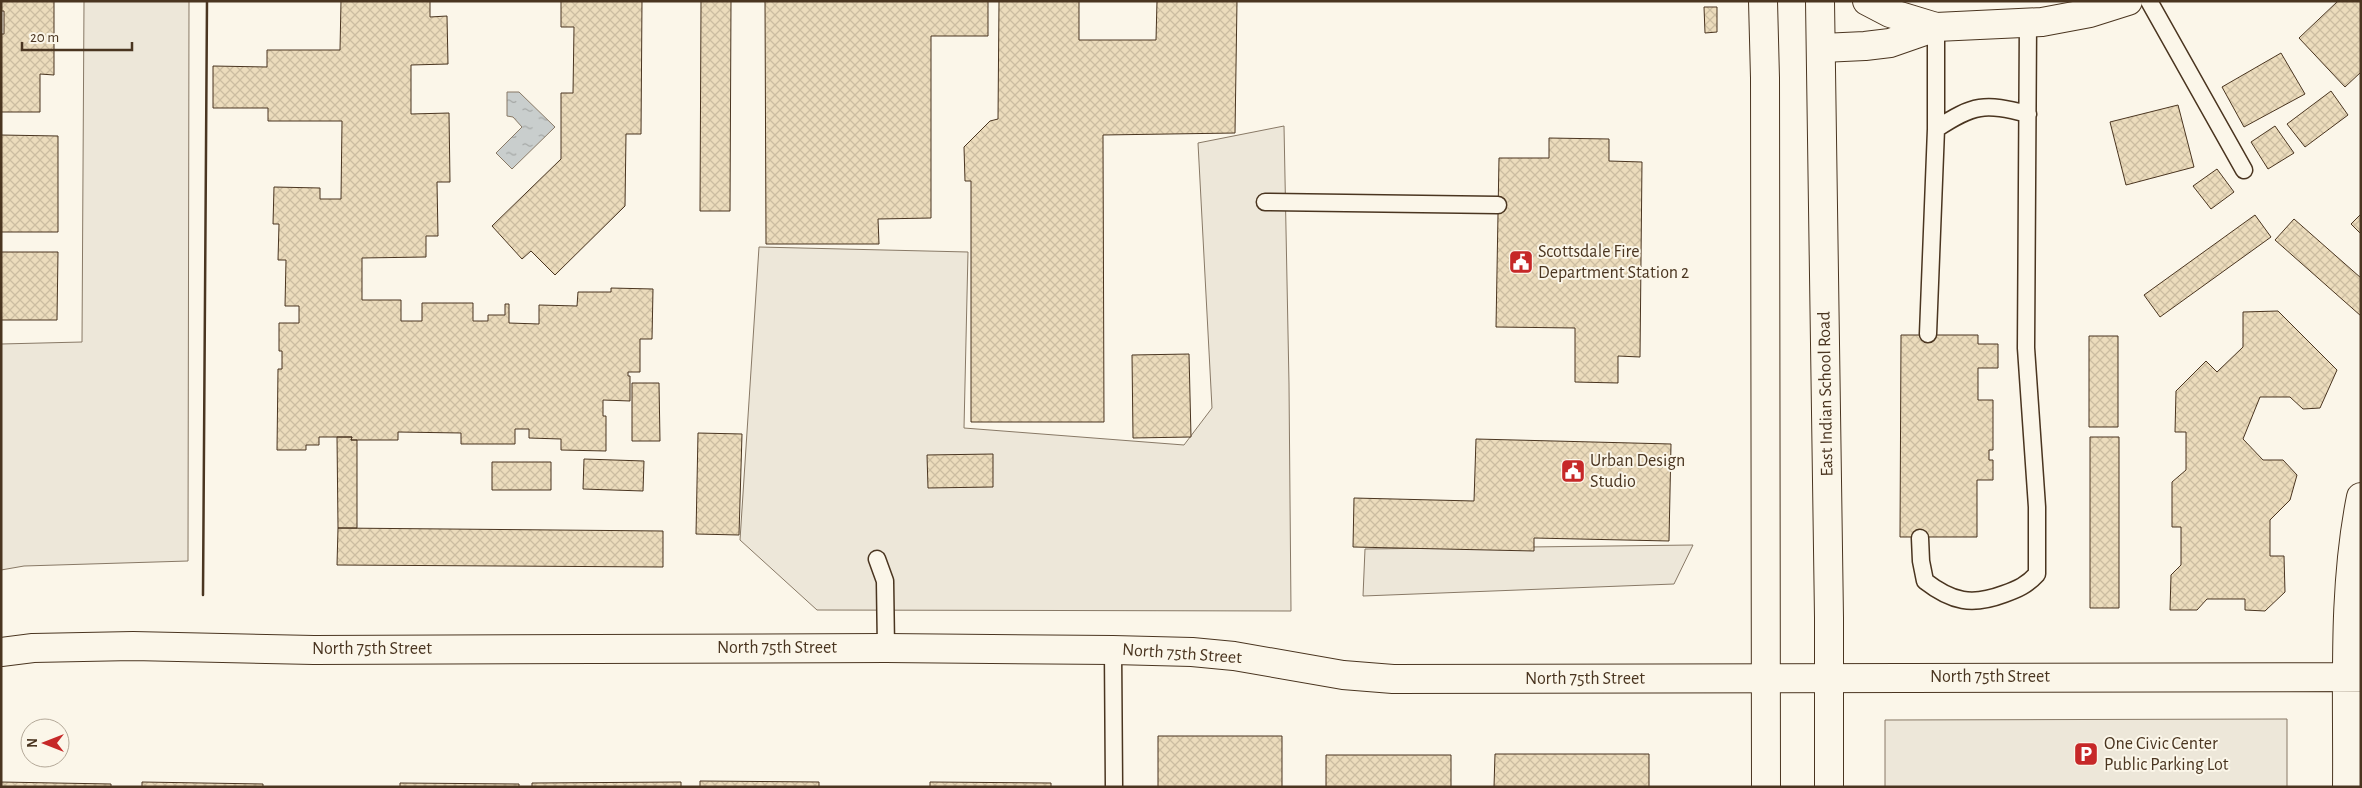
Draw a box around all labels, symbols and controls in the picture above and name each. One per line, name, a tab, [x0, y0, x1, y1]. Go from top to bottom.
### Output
scale bar	[22, 20, 132, 52]
text: 20 m	[30, 30, 59, 45]
place label: Scottsdale Fire Department Station 2	[1538, 243, 1689, 282]
public building icon: Scottsdale Fire Department Station 2	[1508, 249, 1534, 275]
street label: East Indian School Road	[1816, 311, 1836, 477]
place label: Urban Design Studio	[1590, 452, 1685, 491]
public building icon: Urban Design Studio	[1560, 458, 1586, 484]
street label: North 75th Street	[717, 639, 837, 657]
street label: North 75th Street	[312, 640, 432, 658]
street label: North 75th Street	[1122, 641, 1243, 667]
street label: North 75th Street	[1930, 668, 2050, 686]
street label: North 75th Street	[1525, 670, 1645, 688]
north arrow	[20, 718, 70, 768]
place label: One Civic Center Public Parking Lot	[2104, 735, 2229, 774]
text: N	[26, 738, 40, 748]
parking icon: One Civic Center Public Parking Lot	[2073, 741, 2099, 767]

